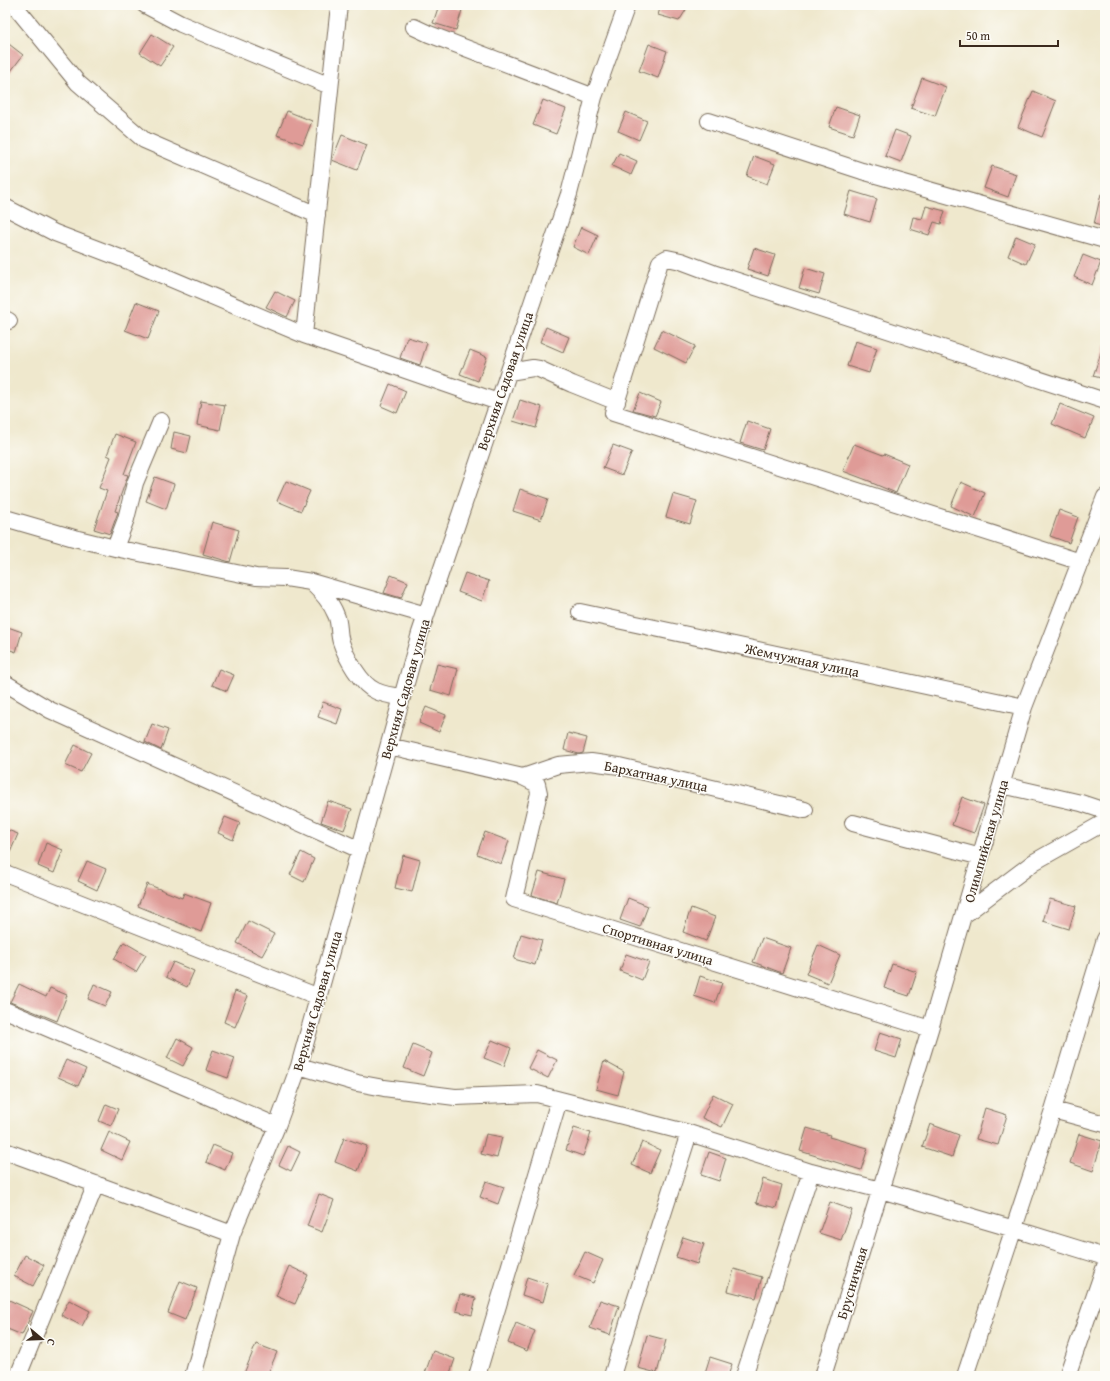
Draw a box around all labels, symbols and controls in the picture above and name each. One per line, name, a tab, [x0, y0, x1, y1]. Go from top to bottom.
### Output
scale bar	[960, 22, 1058, 48]
text: 50 m	[966, 27, 990, 44]
street label: Верхняя Садовая улица	[472, 309, 538, 453]
street label: Верхняя Садовая улица	[375, 616, 435, 761]
street label: Жемчужная улица	[742, 638, 861, 682]
street label: Бархатная улица	[602, 755, 710, 797]
street label: Олимпийская улица	[959, 777, 1013, 905]
street label: Спортивная улица	[600, 918, 716, 970]
street label: Верхняя Садовая улица	[287, 928, 347, 1073]
street label: Брусничная	[832, 1244, 872, 1322]
north arrow	[22, 1319, 62, 1359]
text: С	[43, 1337, 60, 1348]

